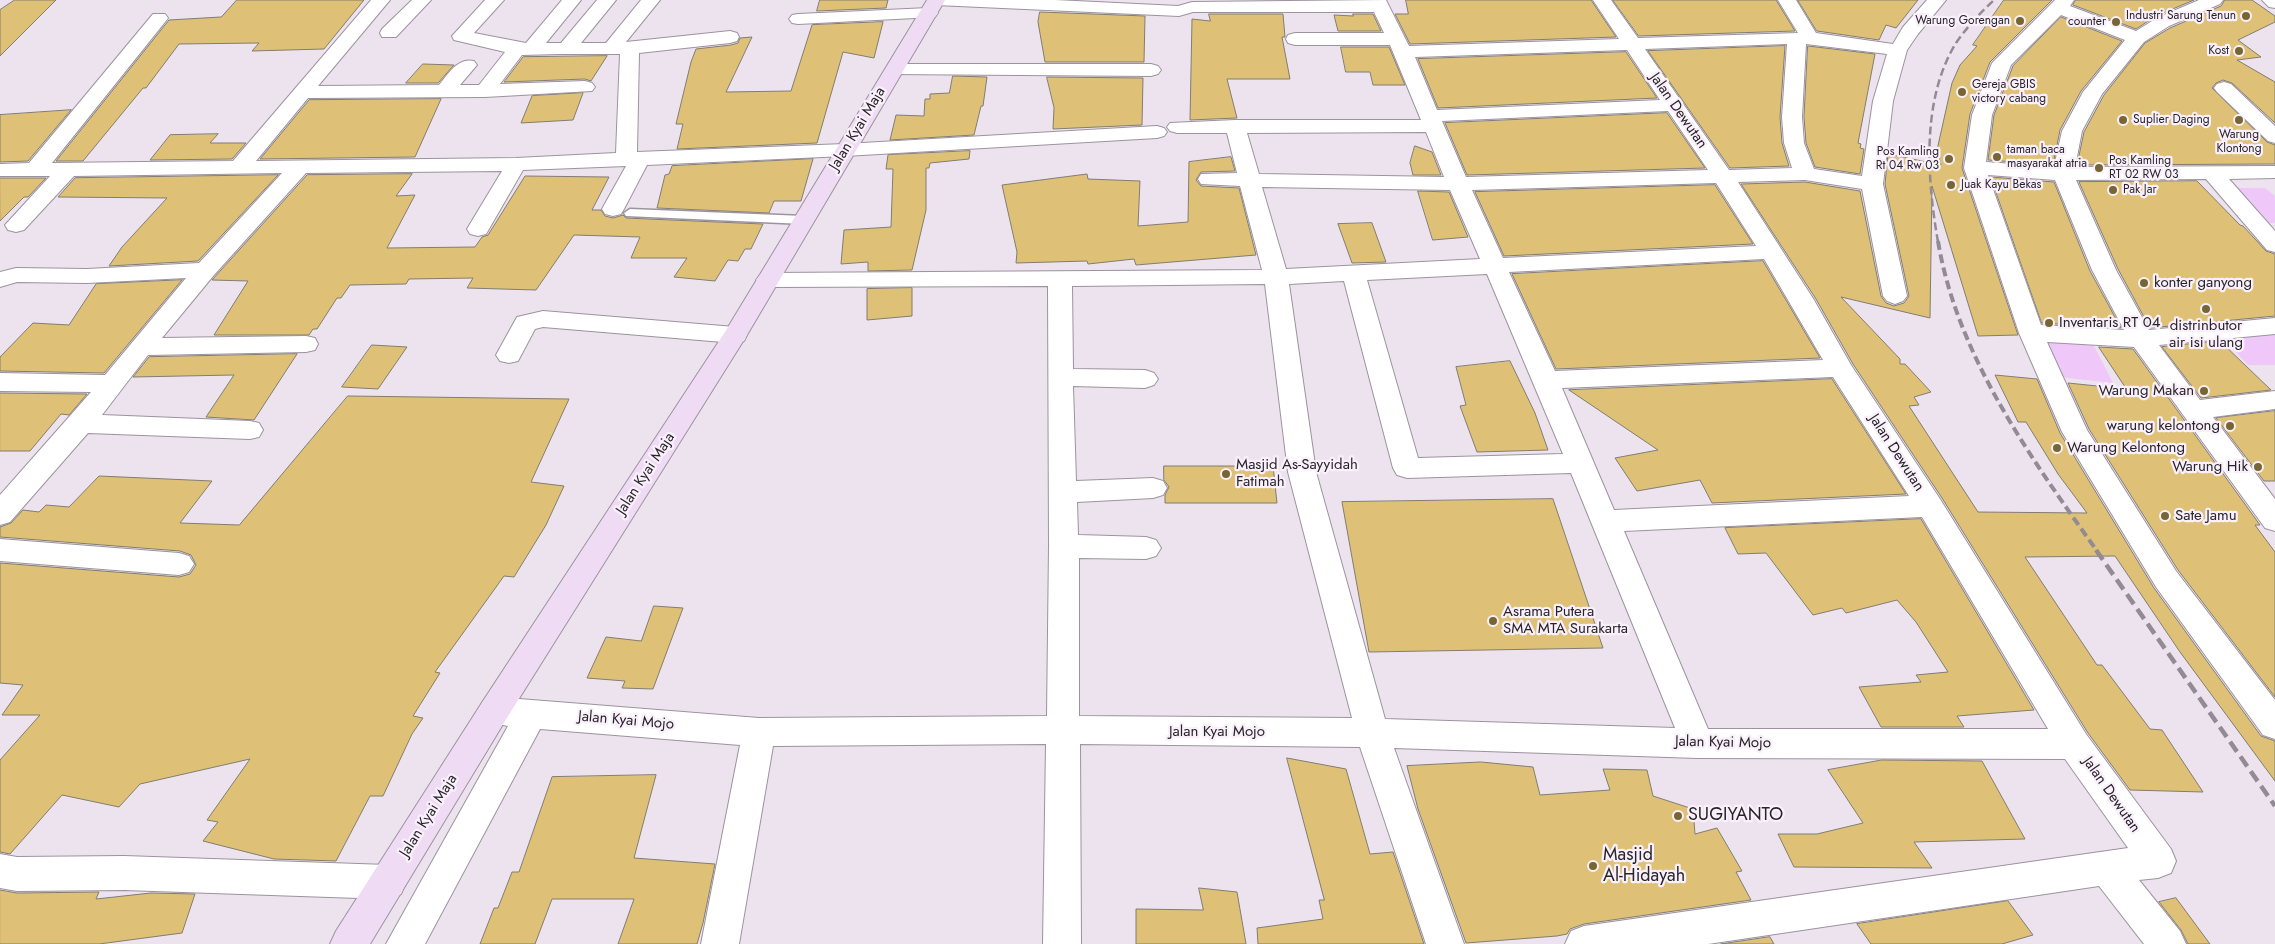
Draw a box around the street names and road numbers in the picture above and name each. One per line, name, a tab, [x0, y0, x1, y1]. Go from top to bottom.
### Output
street label: Jalan Dewutan	[1645, 70, 1711, 152]
street label: Jalan Kyai Maja	[826, 84, 890, 174]
street label: Jalan Dewutan	[1864, 411, 1928, 495]
street label: Jalan Kyai Maja	[613, 430, 679, 518]
street label: Jalan Kyai Mojo	[577, 708, 675, 734]
street label: Jalan Kyai Mojo	[1169, 723, 1265, 741]
street label: Jalan Kyai Mojo	[1675, 733, 1771, 753]
street label: Jalan Dewutan	[2078, 754, 2144, 836]
street label: Jalan Kyai Maja	[396, 771, 462, 861]

